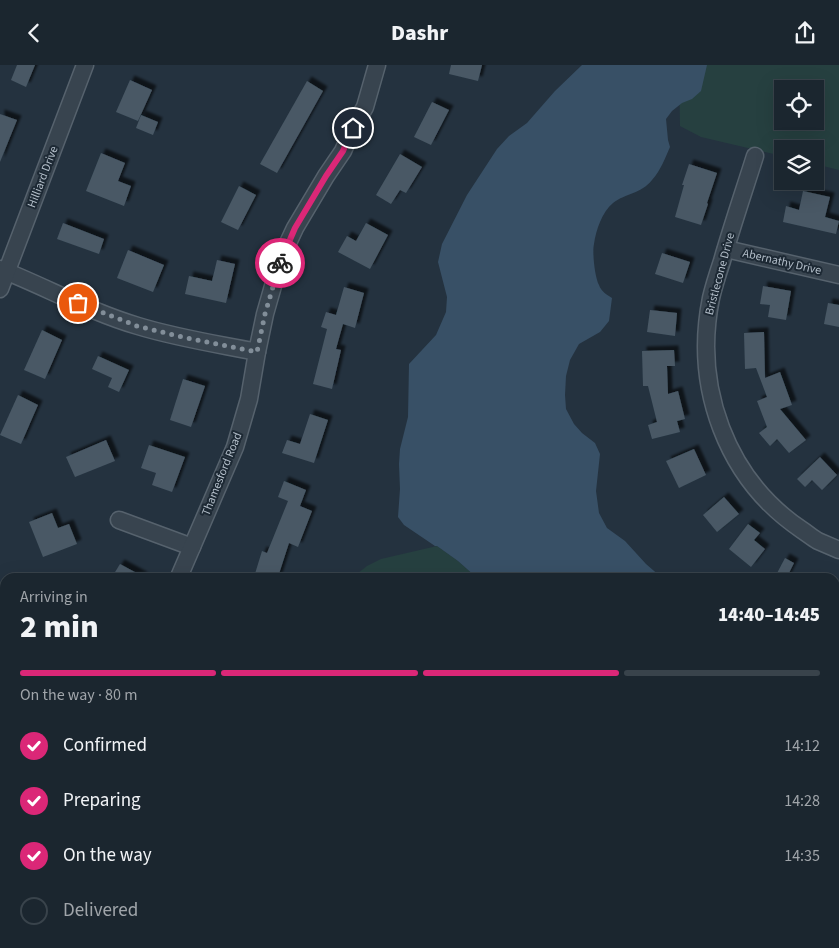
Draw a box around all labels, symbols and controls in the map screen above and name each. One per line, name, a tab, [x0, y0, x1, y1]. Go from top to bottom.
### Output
text: Dashr	[391, 17, 448, 49]
icon: back	[20, 19, 48, 47]
icon: share	[791, 19, 819, 47]
map controls	[774, 80, 824, 190]
button: locate	[774, 80, 824, 130]
pin	[332, 107, 374, 149]
icon: home	[339, 114, 367, 142]
button: layers	[774, 140, 824, 190]
street label: Hilliard Drive	[23, 144, 63, 210]
street label: Bristlecone Drive	[701, 231, 739, 317]
courier	[255, 238, 305, 288]
street label: Abernathy Drive	[741, 245, 823, 279]
icon: bike	[266, 249, 294, 277]
pin	[57, 282, 99, 324]
icon: bag	[64, 289, 92, 317]
street label: Thamesford Road	[198, 430, 246, 518]
text: Arriving in	[20, 586, 88, 608]
text: 14:40–14:45	[718, 602, 820, 629]
text: 2 min	[20, 604, 99, 650]
text: On the way · 80 m	[20, 684, 137, 706]
icon: check	[20, 732, 48, 760]
text: Confirmed	[63, 732, 147, 759]
text: 14:12	[784, 735, 820, 757]
icon: check	[20, 787, 48, 815]
text: Preparing	[63, 787, 141, 814]
text: 14:28	[784, 790, 820, 812]
icon: check	[20, 842, 48, 870]
text: On the way	[63, 842, 152, 869]
text: 14:35	[784, 845, 820, 867]
text: Delivered	[63, 897, 138, 924]

